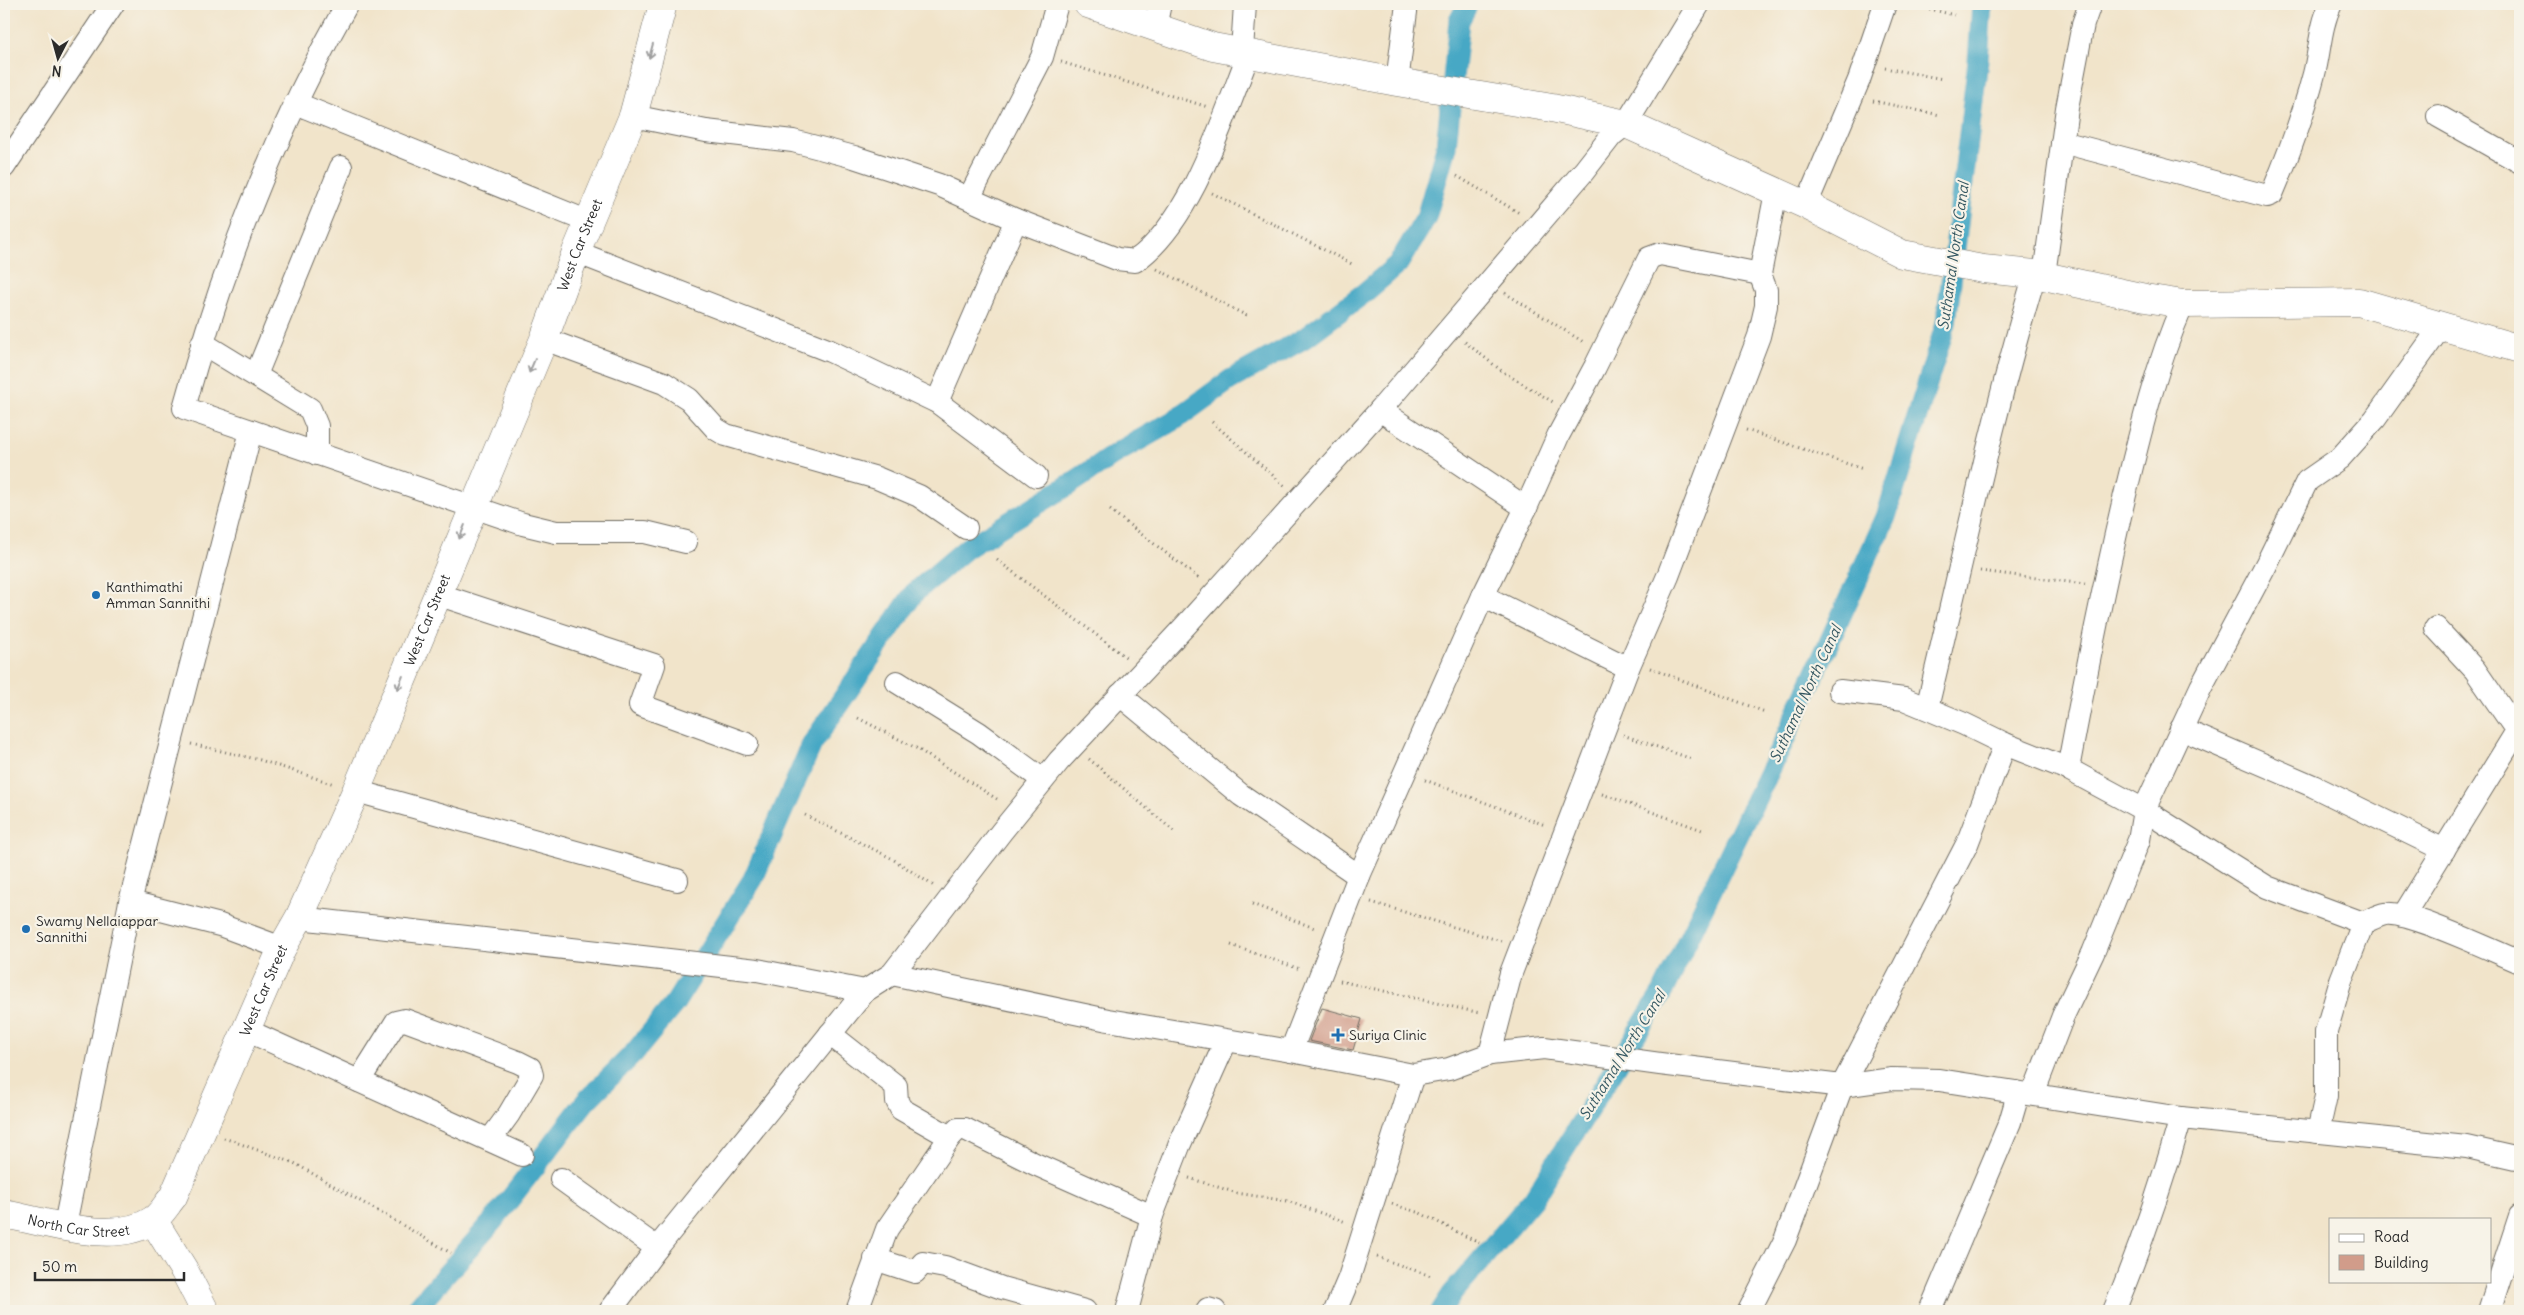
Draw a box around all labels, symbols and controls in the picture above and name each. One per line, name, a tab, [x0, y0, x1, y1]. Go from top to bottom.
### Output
north arrow	[32, 32, 82, 82]
one-way arrow	[645, 42, 655, 58]
text: N	[51, 61, 62, 80]
water label: Suthamal North Canal	[1933, 178, 1973, 331]
street label: West Car Street	[553, 196, 606, 294]
one-way arrow	[527, 358, 536, 373]
one-way arrow	[457, 524, 466, 539]
street label: West Car Street	[400, 571, 454, 669]
place label: Kanthimathi Amman Sannithi	[106, 578, 210, 612]
marker: Kanthimathi Amman Sannithi	[90, 589, 102, 601]
water label: Suthamal North Canal	[1765, 620, 1846, 766]
one-way arrow	[395, 675, 404, 690]
place label: Swamy Nellaiappar Sannithi	[36, 912, 159, 946]
marker: Swamy Nellaiappar Sannithi	[20, 923, 32, 935]
street label: West Car Street	[236, 941, 291, 1039]
water label: Suthamal North Canal	[1574, 985, 1671, 1123]
place label: Suriya Clinic	[1349, 1026, 1427, 1044]
marker: Suriya Clinic	[1331, 1028, 1345, 1042]
street label: North Car Street	[26, 1210, 132, 1241]
legend	[2329, 1218, 2492, 1282]
text: Road	[2374, 1227, 2409, 1246]
scale bar	[35, 1250, 184, 1282]
text: Building	[2374, 1253, 2429, 1272]
text: 50 m	[42, 1257, 77, 1276]

